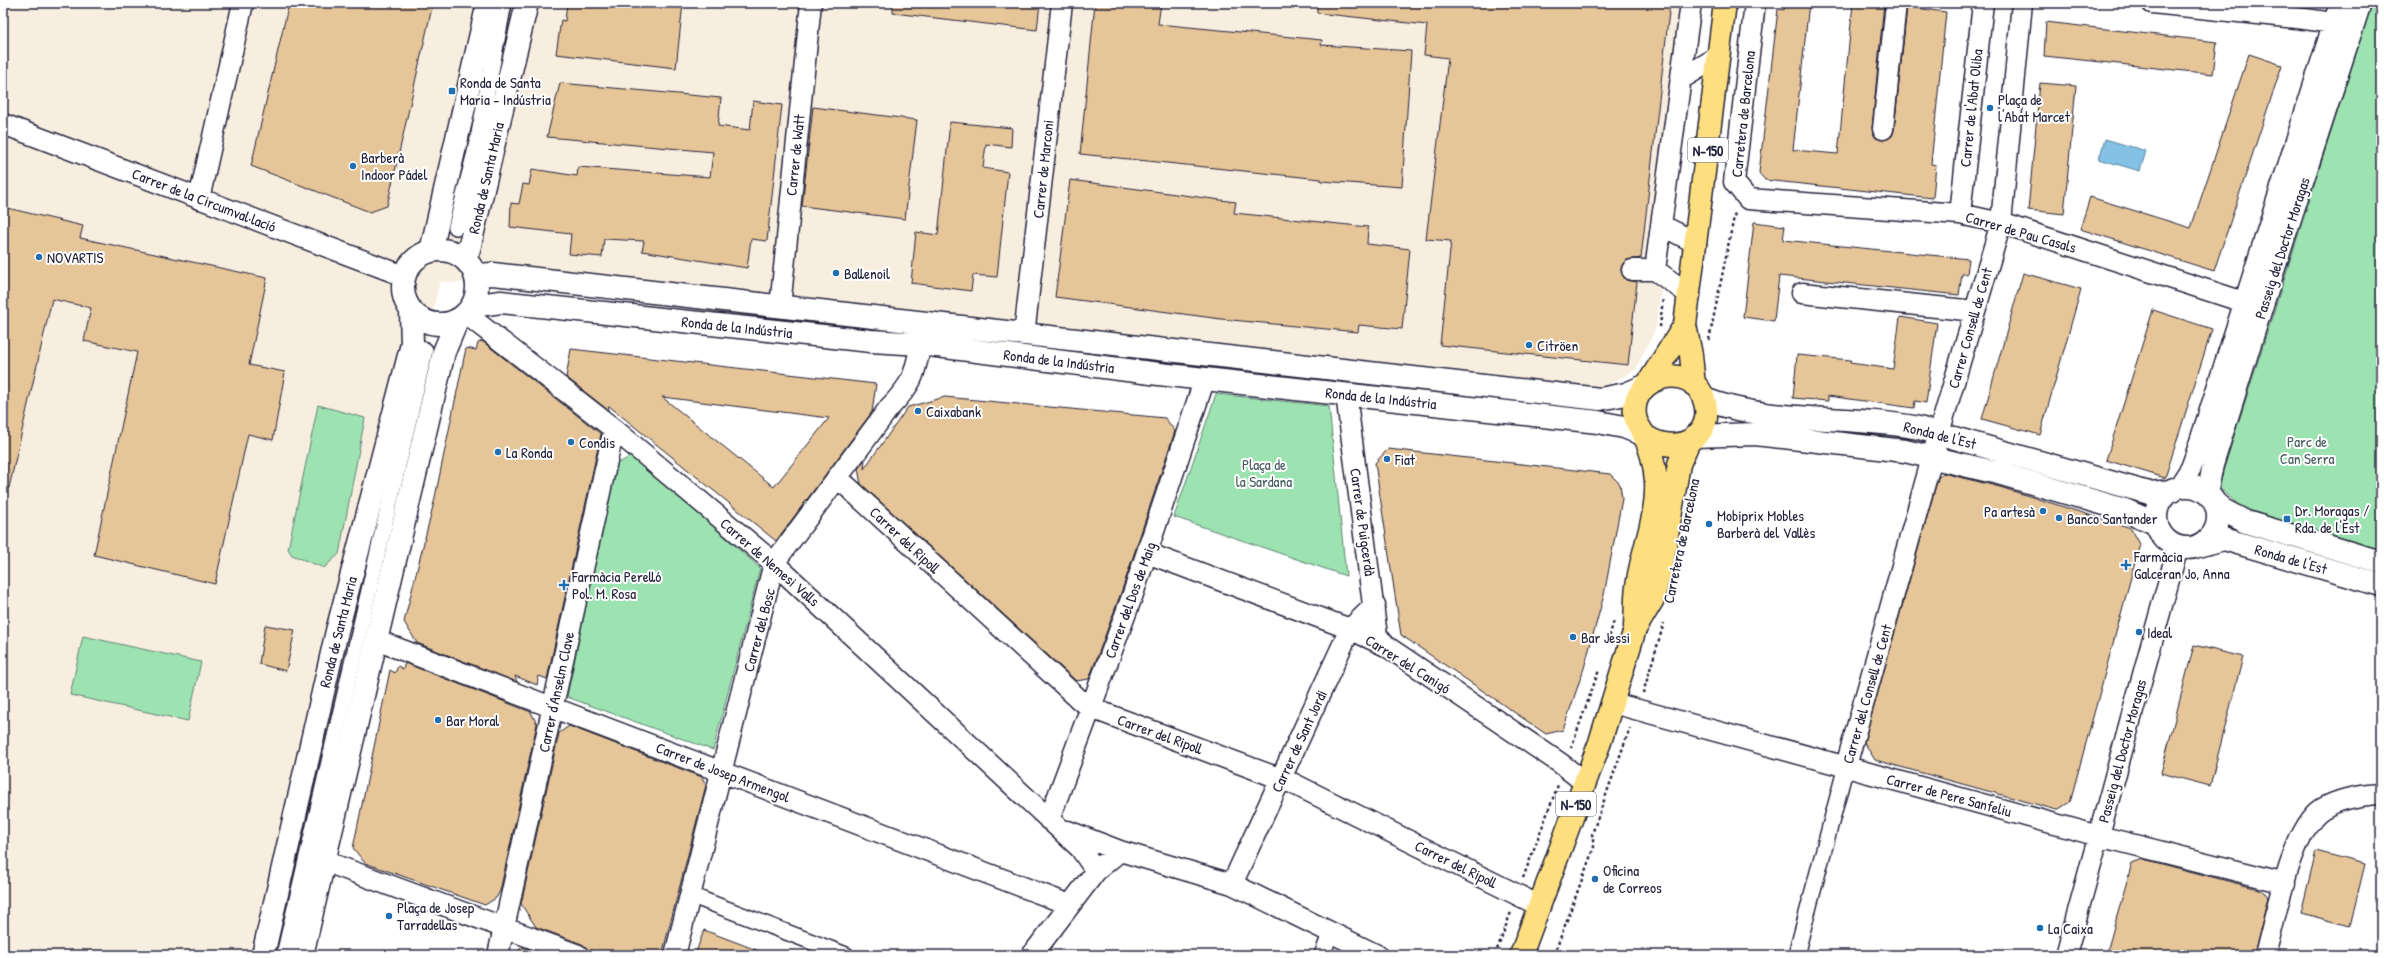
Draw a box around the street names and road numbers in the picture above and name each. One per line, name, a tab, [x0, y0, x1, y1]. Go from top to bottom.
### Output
street label: Carrer de l'Abat Oliba	[1954, 48, 1988, 168]
street label: Carretera de Barcelona	[1726, 50, 1760, 178]
street label: Carrer de Watt	[780, 113, 810, 197]
street label: Carrer de Marconi	[1027, 119, 1059, 219]
street label: Ronda de Santa Maria	[463, 120, 509, 236]
road number: N-150	[1688, 138, 1728, 162]
street label: Carrer de la Circumval·lació	[129, 163, 279, 237]
street label: Passeig del Doctor Moragas	[2249, 174, 2315, 322]
street label: Carrer de Pau Casals	[1963, 206, 2079, 258]
street label: Carrer Consell de Cent	[1943, 264, 1998, 391]
street label: Ronda de la Indústria	[680, 311, 794, 343]
street label: Ronda de la Indústria	[1002, 344, 1116, 378]
street label: Ronda de la Indústria	[1324, 382, 1438, 414]
street label: Ronda de l'Est	[1902, 416, 1979, 454]
street label: Carrer de Puigcerdà	[1345, 467, 1381, 577]
street label: Carretera de Barcelona	[1658, 477, 1704, 605]
street label: Carrer del Ripoll	[865, 502, 945, 578]
street label: Carrer de Nemesi Valls	[716, 513, 824, 611]
street label: Carrer del Dos de Maig	[1099, 539, 1161, 661]
street label: Ronda de l'Est	[2252, 539, 2330, 580]
street label: Ronda de Santa Maria	[314, 574, 362, 690]
street label: Carrer del Bosc	[738, 586, 780, 674]
street label: Carrer del Consell de Cent	[1837, 621, 1897, 766]
street label: Carrer del Canigó	[1361, 629, 1455, 699]
street label: Carrer d'Anselm Clave	[533, 630, 579, 754]
street label: Passeig del Doctor Moragas	[2093, 677, 2151, 825]
street label: Carrer de Sant Jordi	[1266, 686, 1332, 796]
street label: Carrer del Ripoll	[1114, 709, 1206, 759]
street label: Carrer de Josep Armengol	[653, 737, 793, 807]
street label: Carrer de Pere Sanfeliu	[1884, 768, 2014, 822]
road number: N-150	[1556, 792, 1596, 816]
street label: Carrer del Ripoll	[1411, 835, 1501, 893]

